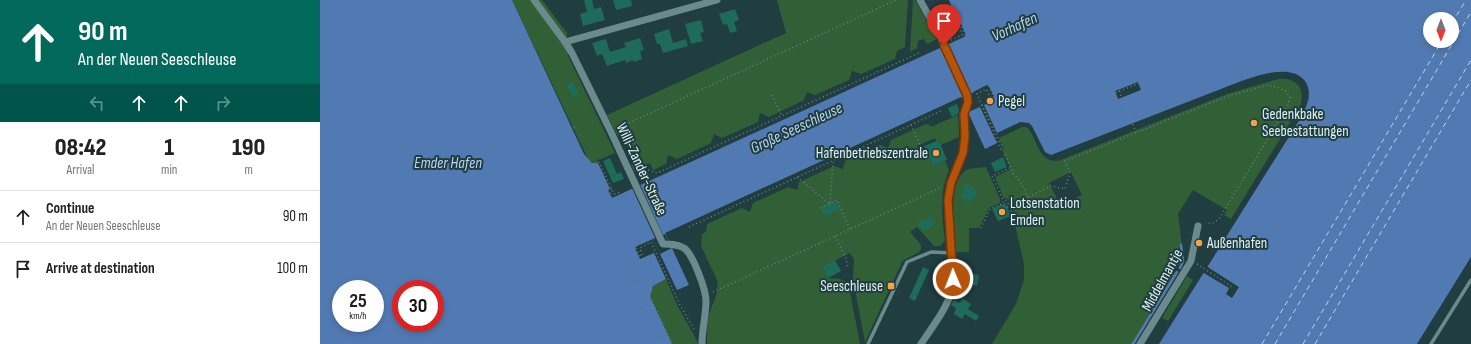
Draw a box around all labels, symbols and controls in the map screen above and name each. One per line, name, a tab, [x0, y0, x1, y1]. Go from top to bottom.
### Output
pin	[927, 4, 961, 45]
water label: Vorhafen	[989, 8, 1041, 46]
icon: arrive	[933, 10, 955, 32]
north arrow	[1423, 12, 1459, 48]
map controls	[1423, 12, 1459, 48]
text: 90 m	[78, 15, 128, 48]
icon: ahead	[12, 16, 64, 68]
text: An der Neuen Seeschleuse	[78, 49, 236, 70]
icon: left	[86, 92, 108, 114]
icon: ahead	[128, 92, 150, 114]
icon: ahead	[170, 92, 192, 114]
icon: right	[212, 92, 234, 114]
place label: Pegel	[998, 92, 1025, 111]
marker: Pegel	[985, 96, 995, 106]
water label: Große Seeschleuse	[748, 99, 846, 158]
place label: Gedenkbake Seebestattungen	[1262, 105, 1349, 141]
marker: Gedenkbake Seebestattungen	[1249, 118, 1259, 128]
street label: Willi-Zander-Straße	[612, 120, 671, 219]
text: 08:42	[55, 133, 106, 162]
text: 1	[164, 133, 174, 162]
text: 190	[232, 133, 265, 162]
place label: Hafenbetriebszentrale	[816, 144, 928, 163]
marker: Hafenbetriebszentrale	[931, 148, 941, 158]
water label: Emder Hafen	[414, 154, 482, 173]
text: Arrival	[67, 162, 94, 178]
text: min	[161, 162, 177, 178]
text: m	[244, 162, 253, 178]
place label: Lotsenstation Emden	[1010, 194, 1080, 230]
text: Continue	[46, 199, 95, 218]
icon: ahead	[12, 206, 34, 228]
text: 90 m	[283, 207, 308, 226]
marker: Lotsenstation Emden	[997, 207, 1007, 217]
text: An der Neuen Seeschleuse	[46, 218, 160, 234]
place label: Außenhafen	[1206, 234, 1267, 253]
marker: Außenhafen	[1194, 238, 1204, 248]
street label: Middelmantje	[1138, 246, 1187, 315]
icon: arrive	[12, 258, 34, 280]
position arrow	[932, 258, 974, 300]
text: Arrive at destination	[46, 259, 155, 278]
text: 100 m	[277, 259, 308, 278]
place label: Seeschleuse	[820, 277, 883, 296]
speed limit sign: 30	[392, 280, 444, 332]
marker: Seeschleuse	[886, 281, 896, 291]
text: 25	[349, 289, 367, 313]
text: km/h	[349, 310, 367, 322]

